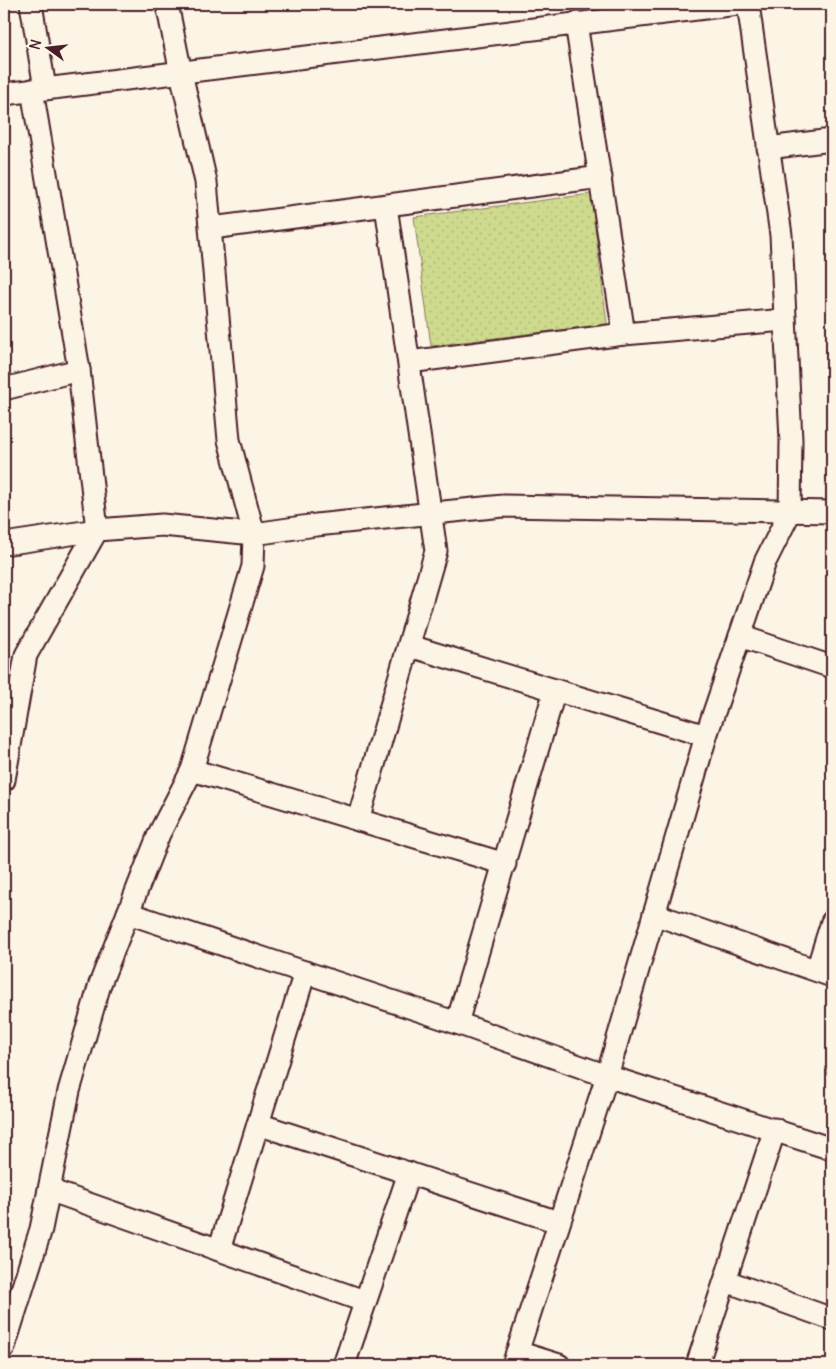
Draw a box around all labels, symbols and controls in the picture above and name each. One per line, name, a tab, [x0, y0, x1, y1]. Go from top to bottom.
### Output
north arrow	[22, 22, 72, 72]
text: N	[25, 38, 45, 52]

